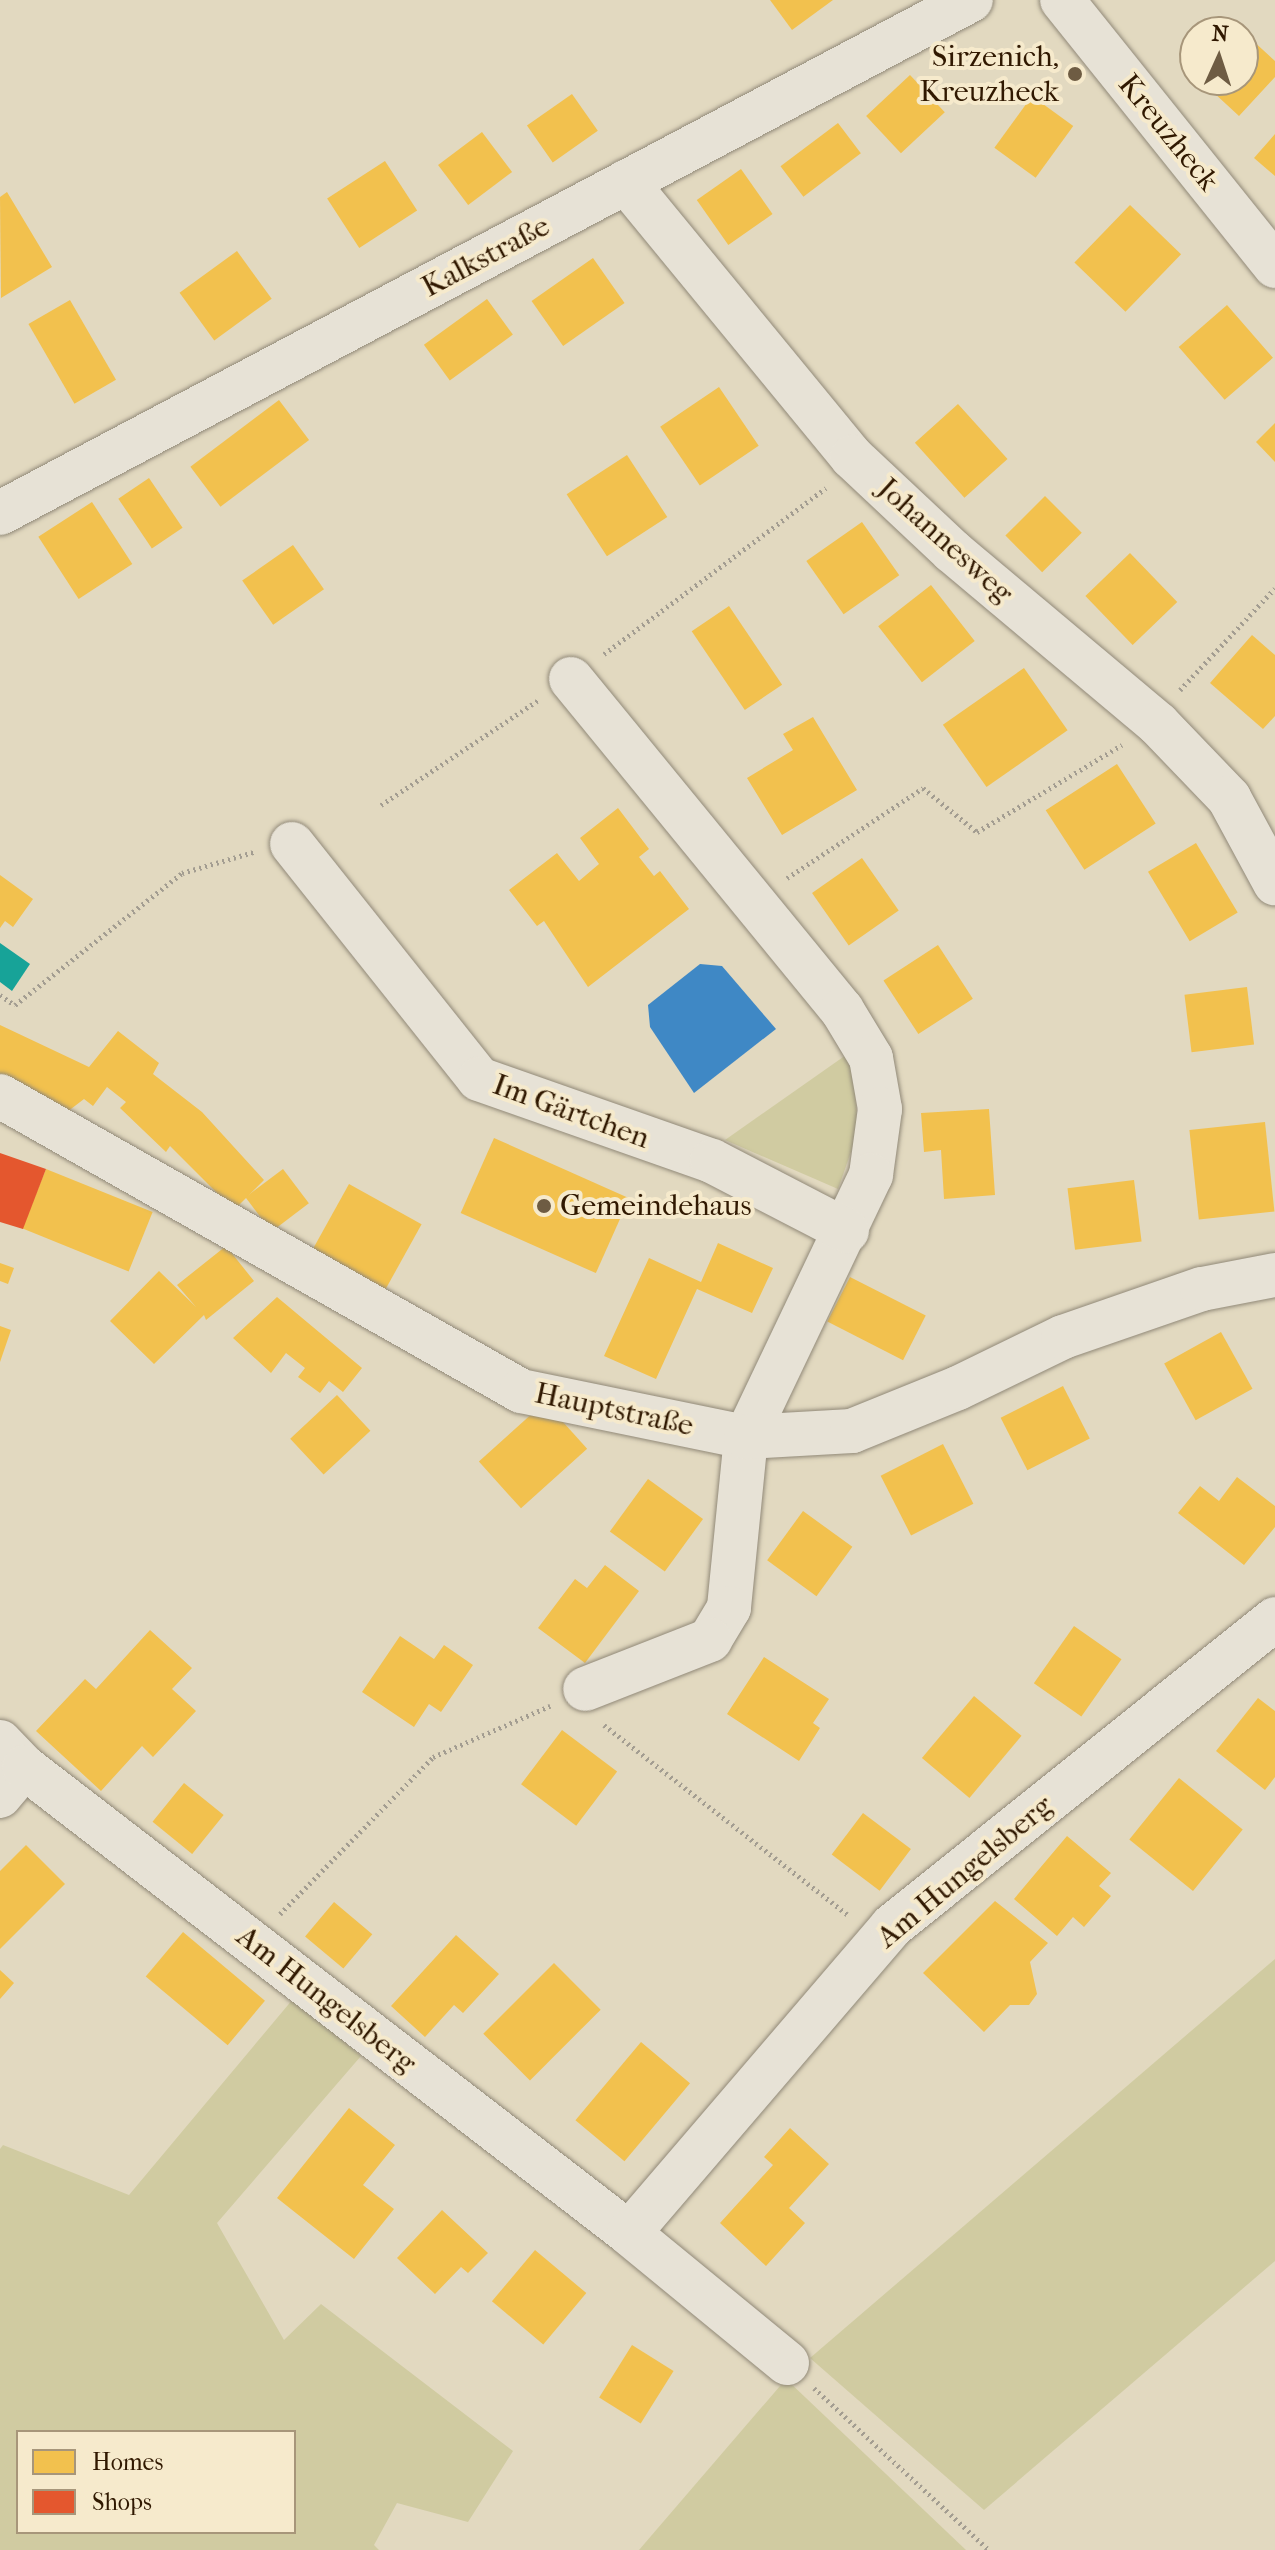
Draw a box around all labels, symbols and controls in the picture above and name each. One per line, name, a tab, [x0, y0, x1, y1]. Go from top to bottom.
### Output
north arrow	[1179, 16, 1259, 96]
text: N	[1211, 21, 1229, 47]
place label: Sirzenich, Kreuzheck	[919, 39, 1059, 110]
marker: Sirzenich, Kreuzheck	[1066, 65, 1084, 83]
street label: Kreuzheck	[1110, 67, 1226, 199]
street label: Kalkstraße	[416, 208, 556, 306]
street label: Johannesweg	[870, 471, 1020, 611]
street label: Im Gärtchen	[488, 1067, 654, 1157]
place label: Gemeindehaus	[560, 1188, 752, 1224]
marker: Gemeindehaus	[535, 1197, 553, 1215]
street label: Hauptstraße	[531, 1376, 697, 1444]
street label: Am Hungelsberg	[870, 1788, 1060, 1956]
street label: Am Hungelsberg	[229, 1919, 423, 2081]
legend	[16, 2430, 296, 2534]
text: Homes	[92, 2448, 163, 2476]
text: Shops	[92, 2488, 152, 2516]

